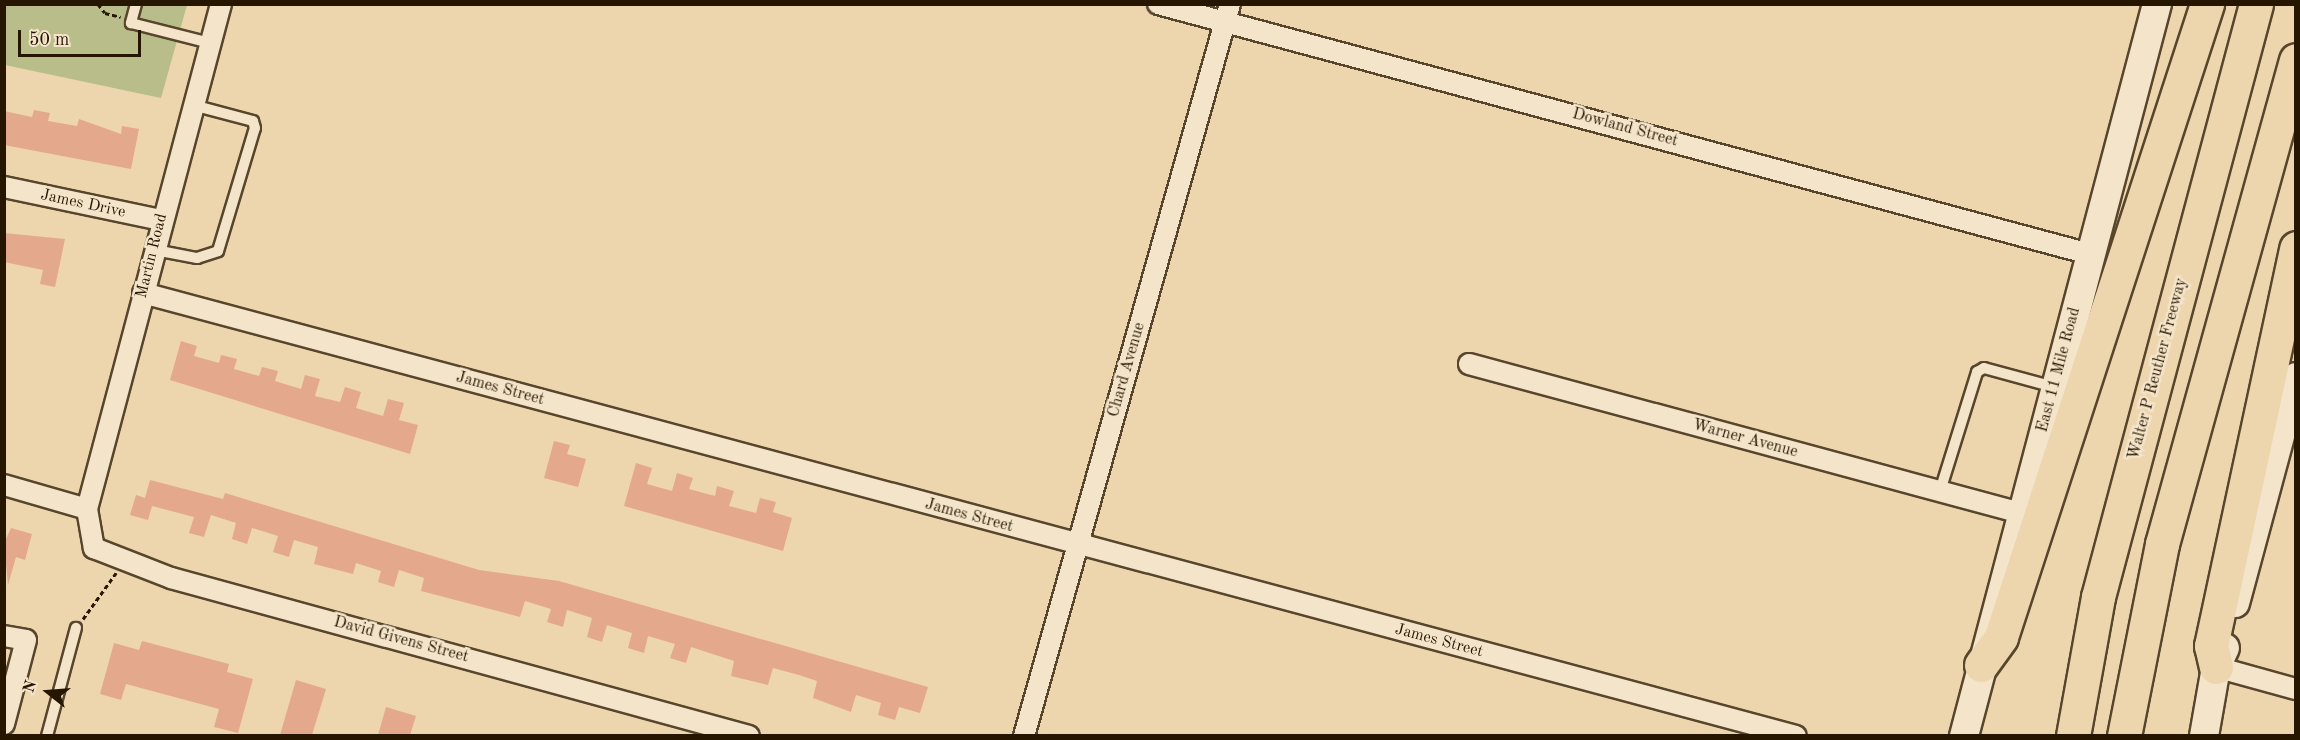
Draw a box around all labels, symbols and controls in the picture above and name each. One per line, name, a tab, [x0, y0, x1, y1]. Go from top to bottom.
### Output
scale bar	[21, 18, 144, 56]
text: 50 m	[29, 31, 69, 49]
street label: Dowland Street	[1570, 105, 1680, 151]
street label: James Drive	[39, 186, 127, 222]
street label: Martin Road	[132, 212, 172, 300]
street label: Walter P Reuther Freeway	[2124, 276, 2192, 462]
street label: East 11 Mile Road	[2033, 305, 2085, 435]
street label: Chard Avenue	[1104, 320, 1150, 420]
street label: James Street	[454, 368, 546, 410]
street label: Warner Avenue	[1690, 416, 1800, 462]
street label: James Street	[923, 495, 1015, 537]
street label: David Givens Street	[331, 613, 471, 667]
street label: James Street	[1393, 620, 1485, 662]
north arrow	[18, 662, 78, 722]
text: N	[21, 679, 40, 695]

